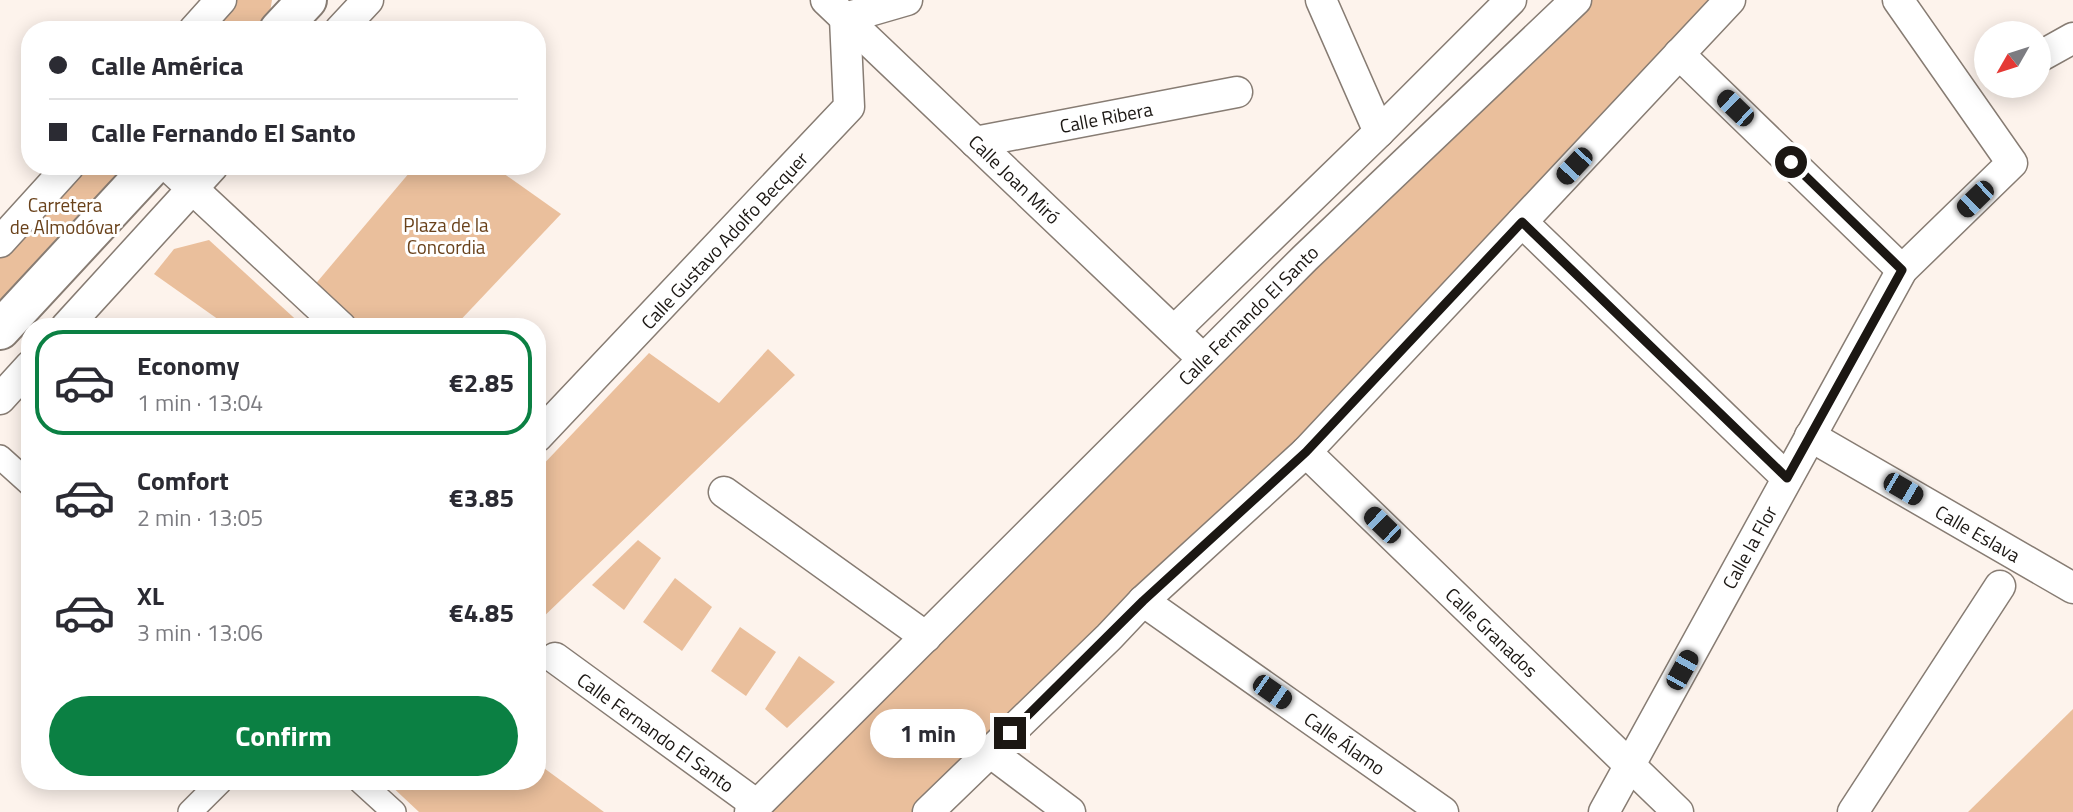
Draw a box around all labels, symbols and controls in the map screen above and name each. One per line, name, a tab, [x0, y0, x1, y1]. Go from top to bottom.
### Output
north arrow	[1974, 21, 2051, 98]
map controls	[1974, 21, 2051, 98]
text: Calle América	[91, 46, 243, 85]
car	[1713, 86, 1758, 130]
street label: Calle Ribera	[1057, 94, 1155, 140]
text: Calle Fernando El Santo	[91, 113, 356, 152]
street label: Calle Joan Miró	[962, 127, 1068, 231]
car	[1552, 143, 1597, 189]
street label: Calle Gustavo Adolfo Becquer	[634, 144, 815, 335]
route start	[1775, 146, 1807, 178]
car	[1953, 177, 1998, 221]
park label: Carretera de Almodóvar	[10, 190, 121, 241]
park label: Plaza de la Concordia	[403, 210, 489, 261]
street label: Calle Fernando El Santo	[1171, 238, 1325, 392]
text: Economy	[137, 346, 239, 385]
icon: car	[53, 351, 116, 414]
text: €2.85	[449, 363, 514, 402]
text: 1 min · 13:04	[137, 385, 263, 420]
text: Comfort	[137, 461, 229, 500]
icon: car	[53, 466, 116, 529]
car	[1880, 469, 1927, 509]
text: €3.85	[449, 478, 514, 517]
street label: Calle Eslava	[1930, 497, 2026, 569]
text: 2 min · 13:05	[137, 500, 263, 535]
street label: Calle la Flor	[1714, 500, 1784, 594]
car	[1360, 503, 1405, 547]
text: XL	[137, 576, 164, 615]
street label: Calle Granados	[1439, 580, 1545, 684]
icon: car	[53, 581, 116, 644]
text: €4.85	[449, 593, 514, 632]
text: 3 min · 13:06	[137, 615, 263, 650]
car	[1663, 647, 1702, 693]
street label: Calle Fernando El Santo	[571, 665, 741, 799]
car	[1249, 671, 1296, 713]
button: Confirm	[49, 696, 518, 776]
street label: Calle Álamo	[1298, 704, 1392, 782]
callout: 1 min	[870, 708, 986, 758]
text: 1 min	[900, 716, 956, 751]
route end	[994, 717, 1026, 749]

